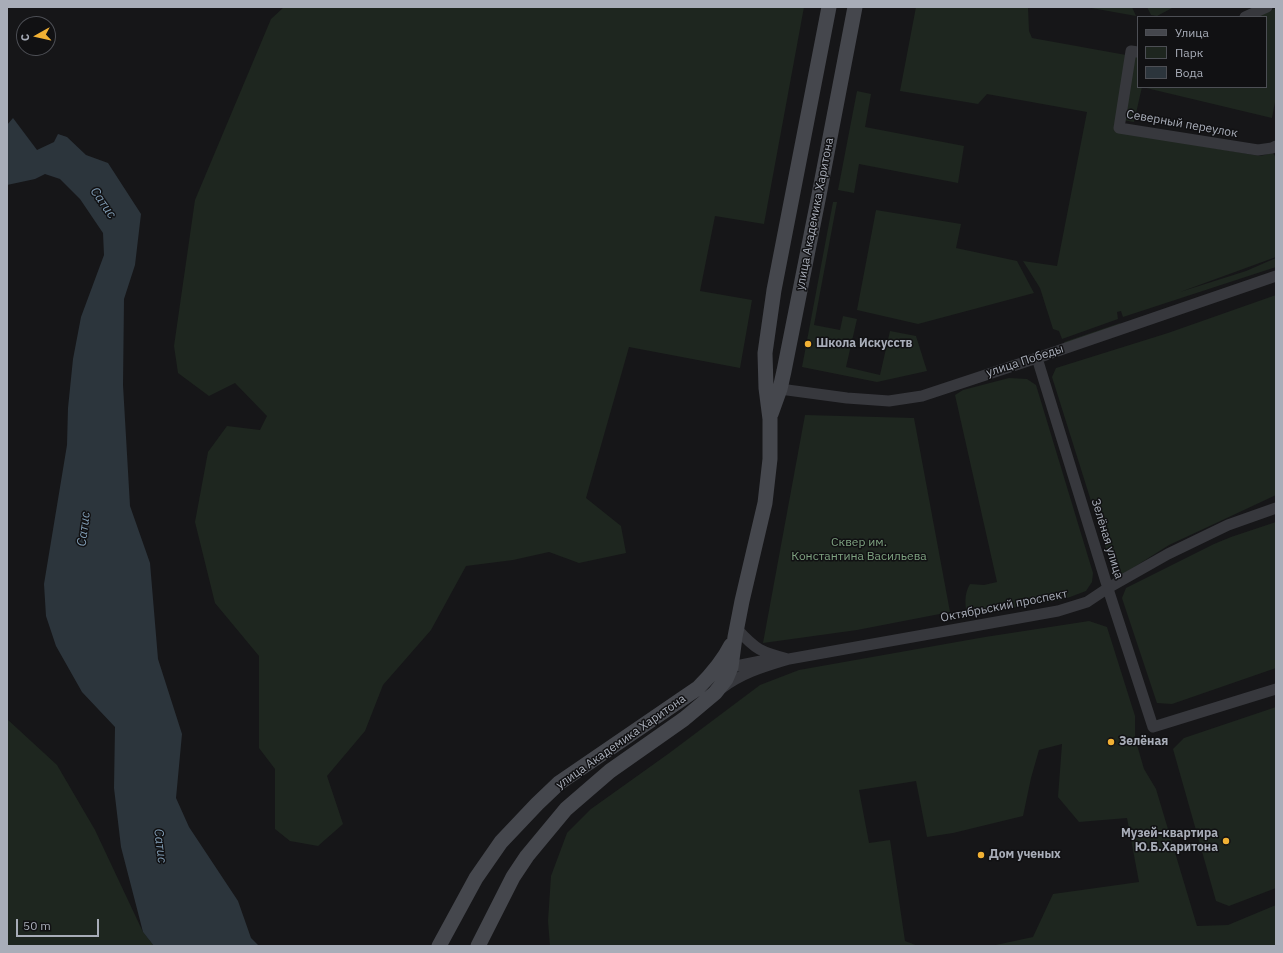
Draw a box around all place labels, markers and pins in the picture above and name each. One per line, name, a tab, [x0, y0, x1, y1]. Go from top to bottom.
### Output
place label: Школа Искусств	[816, 337, 913, 351]
marker: Школа Искусств	[803, 339, 813, 349]
place label: Зелёная	[1119, 735, 1168, 749]
marker: Зелёная	[1106, 737, 1116, 747]
place label: Музей-квартира Ю.Б.Харитона	[1121, 827, 1218, 855]
marker: Музей-квартира Ю.Б.Харитона	[1221, 836, 1231, 846]
place label: Дом ученых	[989, 848, 1061, 862]
marker: Дом ученых	[976, 850, 986, 860]

